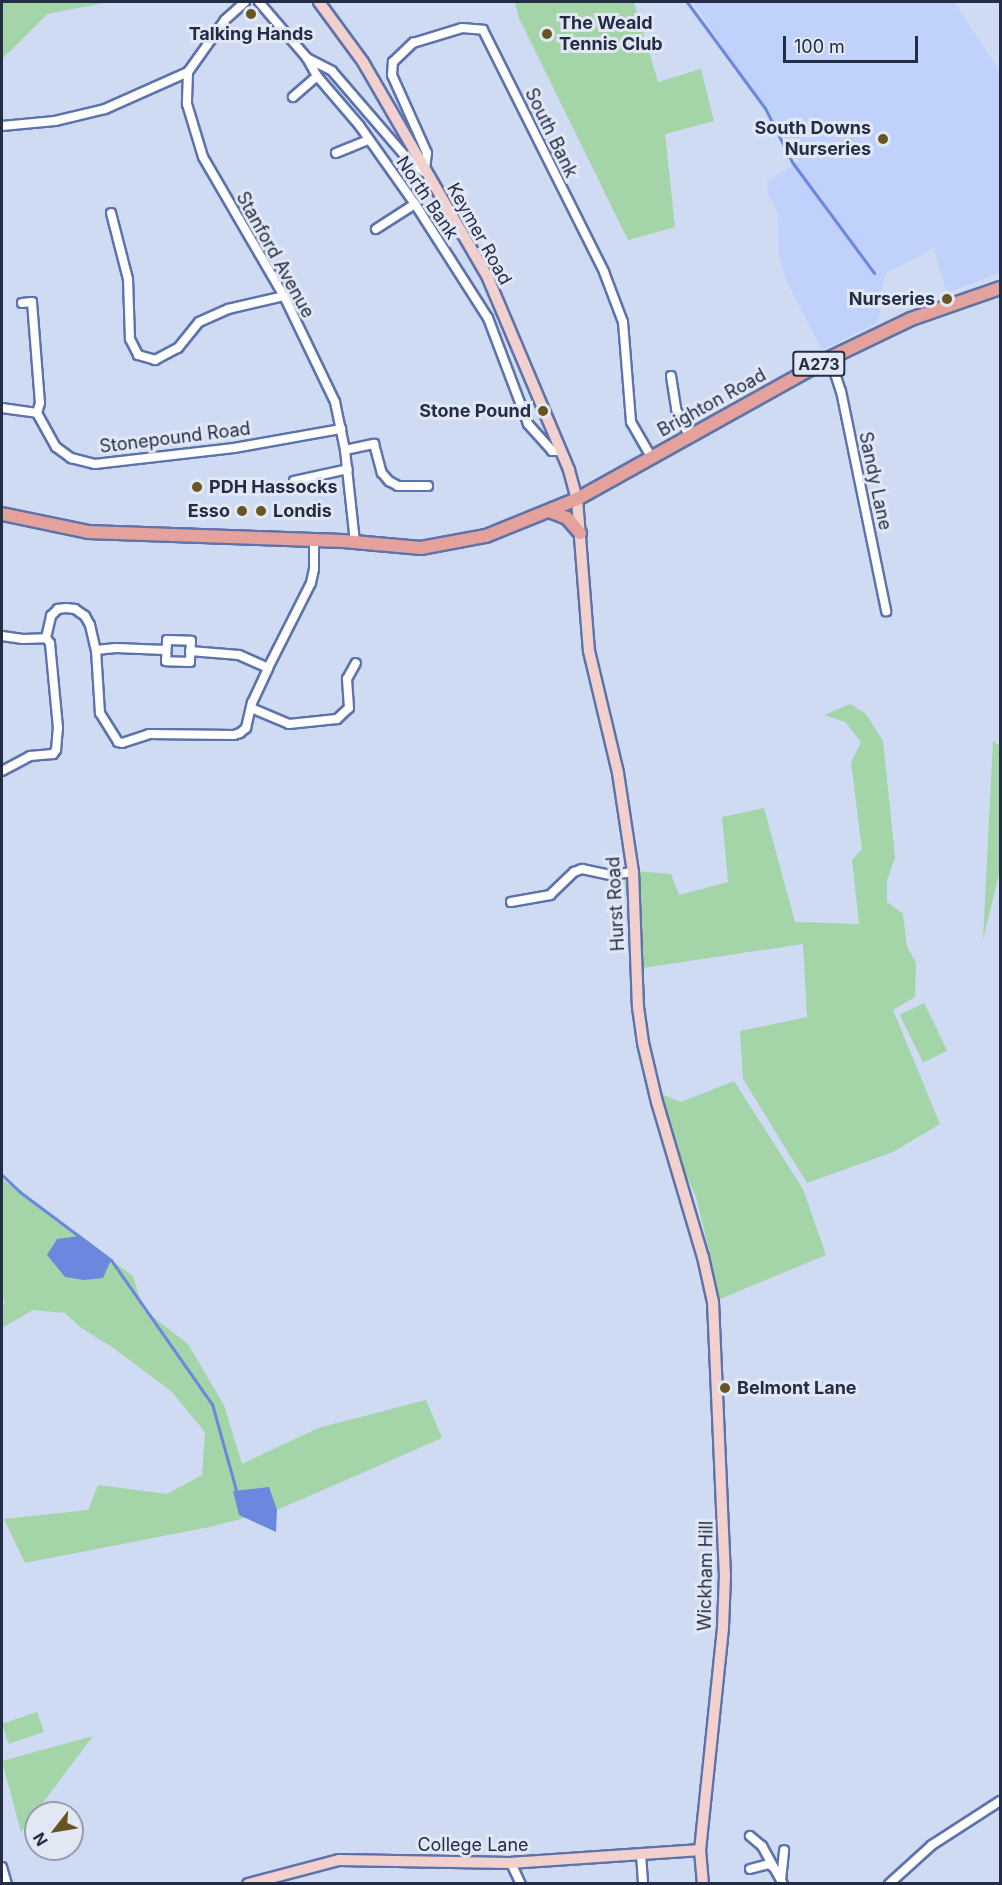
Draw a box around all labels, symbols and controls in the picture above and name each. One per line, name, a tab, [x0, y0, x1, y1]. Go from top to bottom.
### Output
marker: Talking Hands	[244, 7, 258, 21]
place label: The Weald Tennis Club	[559, 13, 663, 56]
place label: Talking Hands	[189, 23, 313, 45]
scale bar	[786, 24, 921, 62]
marker: The Weald Tennis Club	[540, 27, 554, 41]
text: 100 m	[794, 36, 845, 57]
street label: South Bank	[520, 85, 582, 181]
place label: South Downs Nurseries	[754, 118, 871, 160]
marker: South Downs Nurseries	[876, 132, 890, 146]
street label: North Bank	[391, 152, 463, 244]
street label: Keymer Road	[442, 179, 516, 289]
street label: Stanford Avenue	[231, 188, 319, 322]
place label: Nurseries	[849, 288, 935, 310]
marker: Nurseries	[940, 292, 954, 306]
road number: A273	[792, 351, 846, 377]
street label: Brighton Road	[654, 364, 770, 442]
place label: Stone Pound	[419, 400, 531, 422]
marker: Stone Pound	[536, 404, 550, 418]
street label: Stonepound Road	[98, 418, 252, 458]
street label: Sandy Lane	[854, 430, 896, 532]
place label: PDH Hassocks	[209, 476, 338, 498]
marker: PDH Hassocks	[190, 480, 204, 494]
place label: Esso	[188, 500, 230, 522]
place label: Londis	[273, 500, 332, 522]
marker: Esso	[235, 504, 249, 518]
marker: Londis	[254, 504, 268, 518]
street label: Hurst Road	[603, 856, 629, 952]
place label: Belmont Lane	[737, 1377, 857, 1399]
marker: Belmont Lane	[718, 1381, 732, 1395]
street label: Wickham Hill	[694, 1521, 718, 1631]
north arrow	[24, 1801, 84, 1861]
text: N	[29, 1829, 52, 1850]
street label: College Lane	[417, 1834, 529, 1856]

